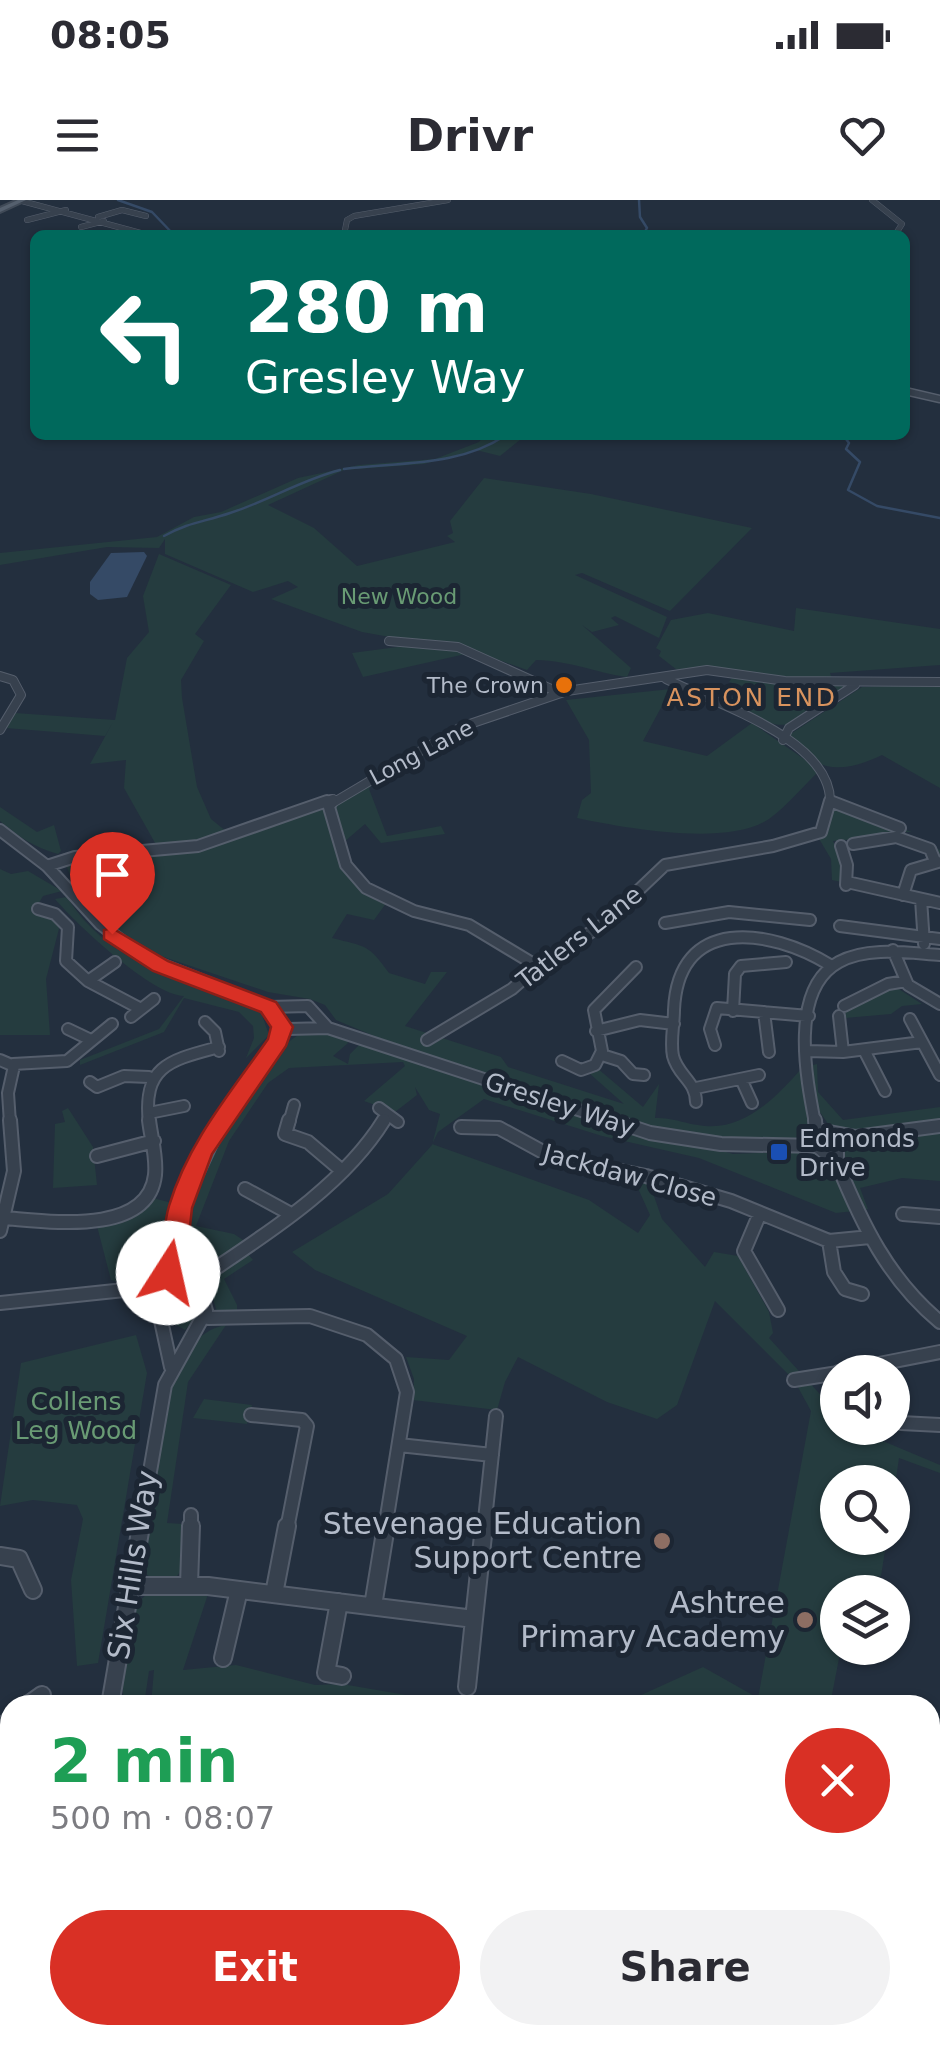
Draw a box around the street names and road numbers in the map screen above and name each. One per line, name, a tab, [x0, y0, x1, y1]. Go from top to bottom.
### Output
street label: Long Lane	[365, 715, 477, 790]
street label: Tatlers Lane	[510, 880, 647, 996]
street label: Gresley Way	[481, 1067, 639, 1142]
street label: Jackdaw Close	[538, 1138, 720, 1213]
street label: Six Hills Way	[100, 1468, 165, 1662]

